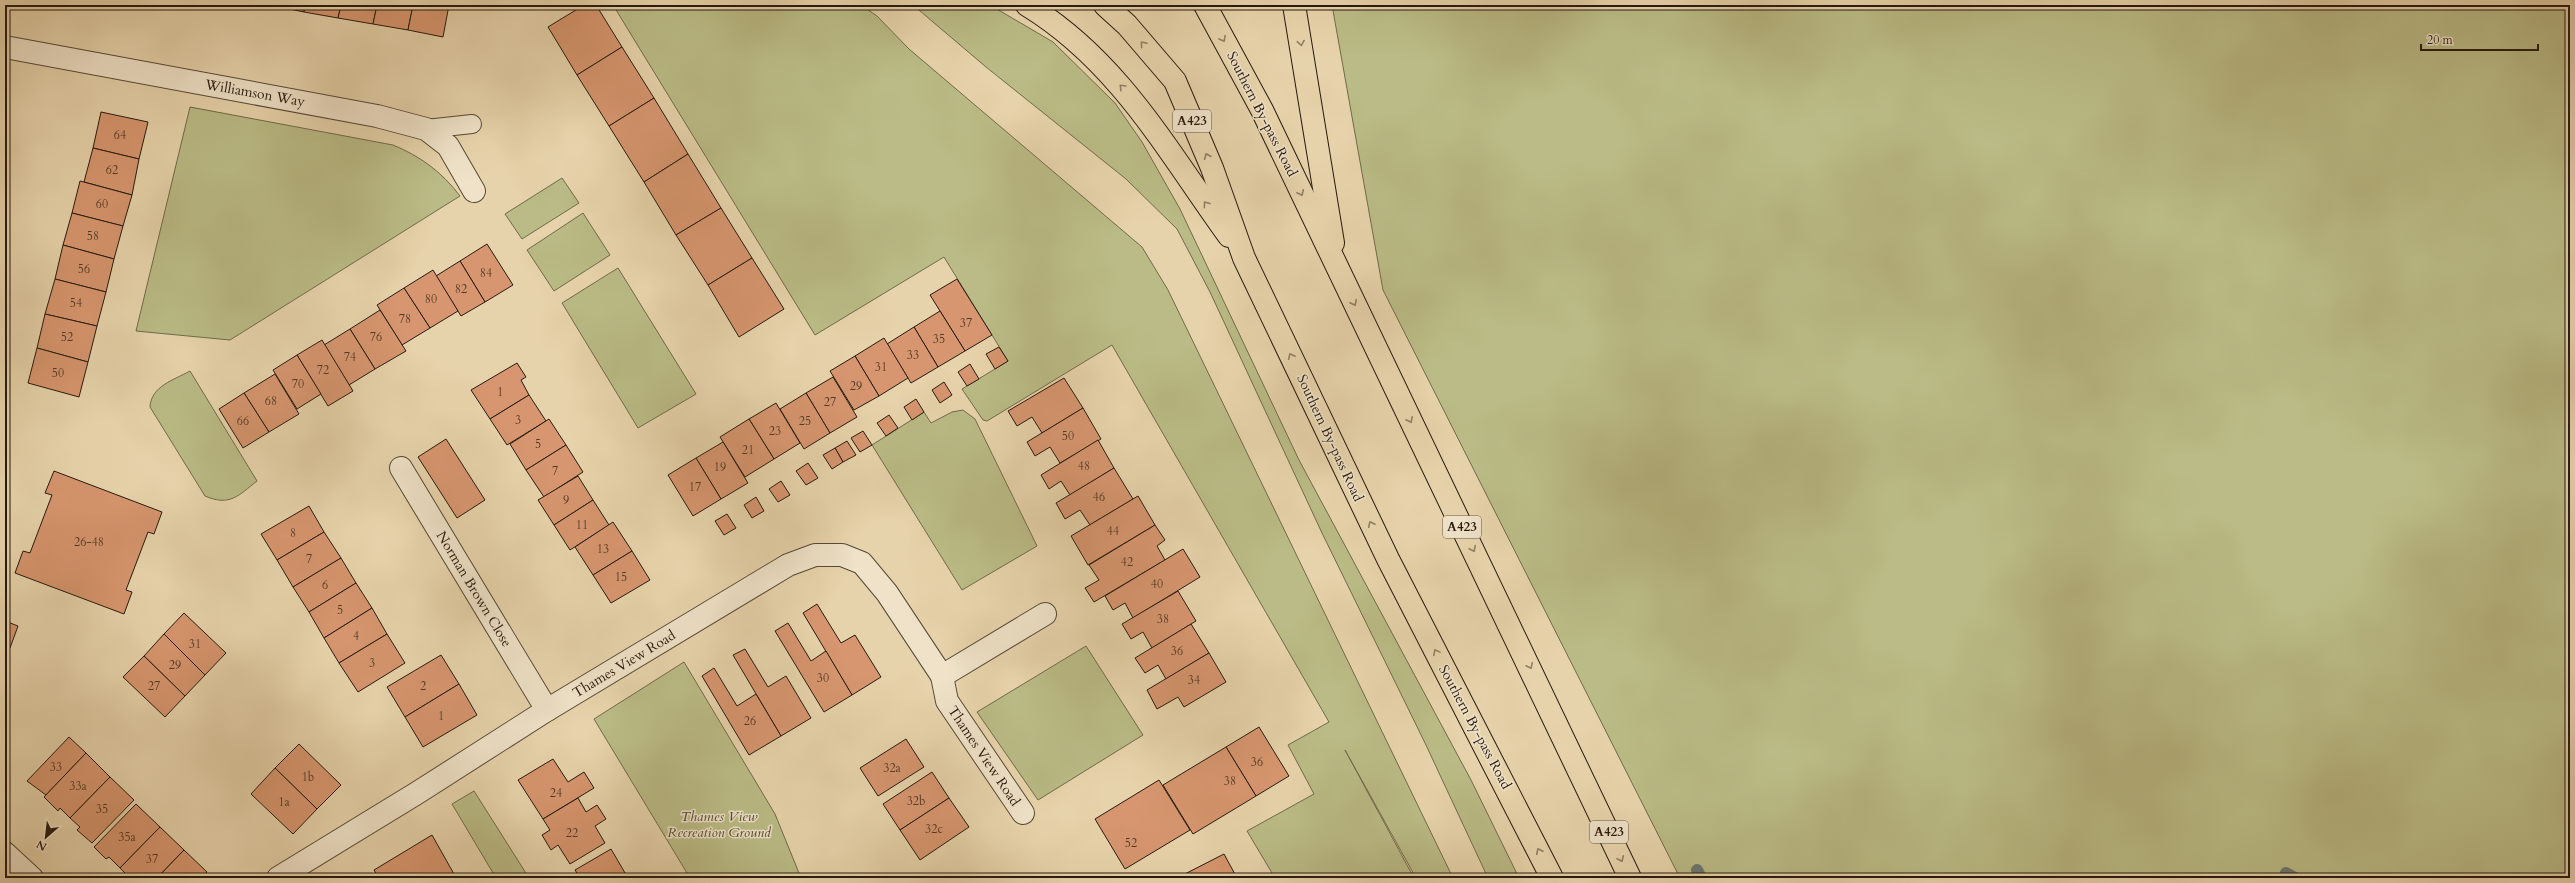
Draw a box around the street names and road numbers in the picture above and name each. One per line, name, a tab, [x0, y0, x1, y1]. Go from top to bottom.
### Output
street label: Southern By-pass Road	[1222, 48, 1302, 180]
street label: Williamson Way	[203, 75, 307, 111]
road number: A423	[1173, 110, 1211, 132]
street label: Southern By-pass Road	[1292, 371, 1368, 505]
road number: A423	[1443, 516, 1481, 538]
street label: Norman Brown Close	[432, 527, 516, 651]
street label: Thames View Road	[569, 625, 679, 702]
street label: Southern By-pass Road	[1434, 662, 1516, 793]
street label: Thames View Road	[943, 702, 1025, 810]
road number: A423	[1590, 821, 1628, 843]

